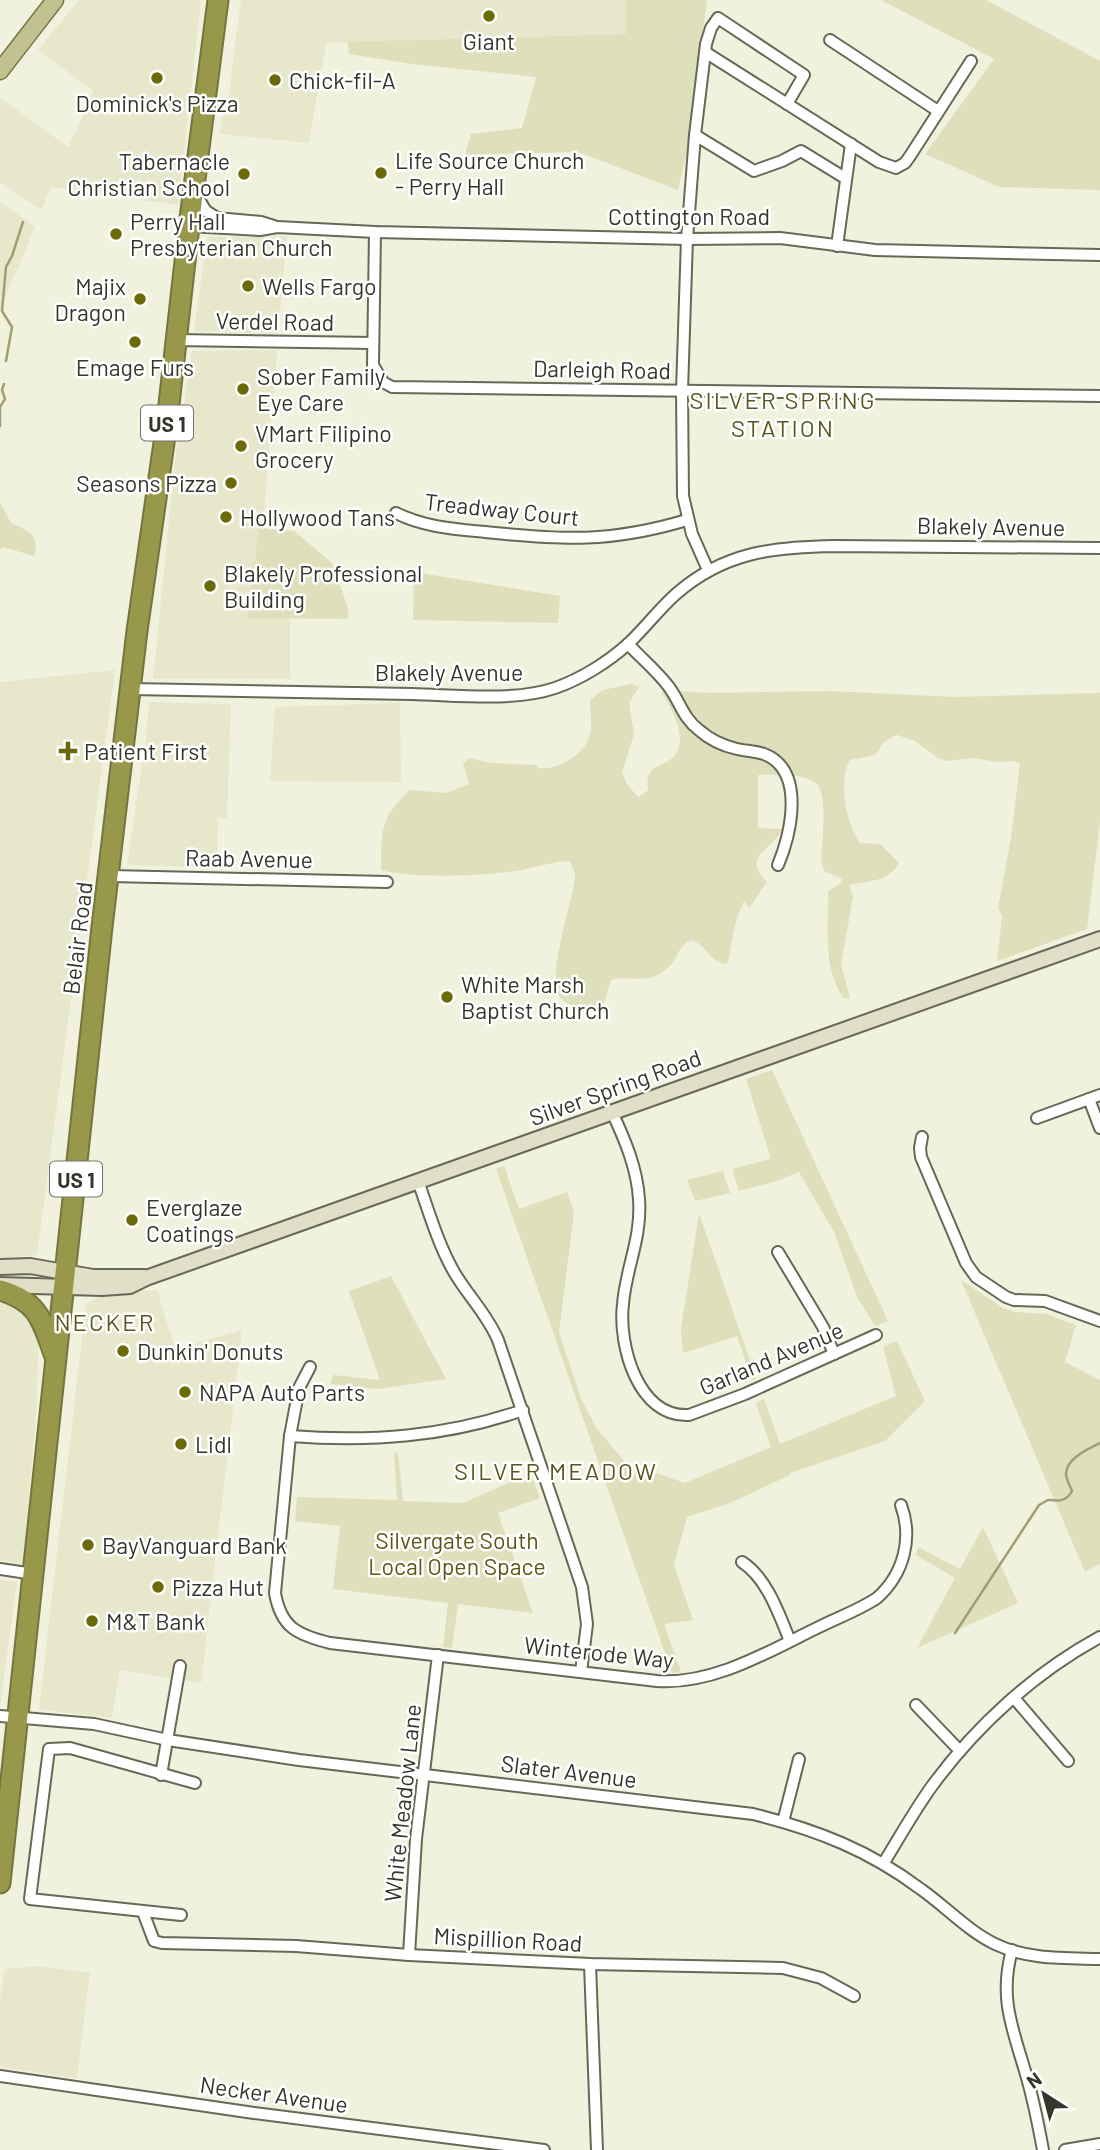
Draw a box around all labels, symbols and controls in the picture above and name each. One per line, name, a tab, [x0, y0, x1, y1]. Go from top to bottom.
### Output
marker: Giant	[481, 8, 497, 24]
place label: Giant	[463, 27, 515, 55]
place label: Chick-fil-A	[289, 66, 396, 94]
marker: Dominick's Pizza	[149, 70, 165, 86]
marker: Chick-fil-A	[267, 72, 283, 88]
place label: Dominick's Pizza	[75, 89, 239, 117]
place label: Life Source Church - Perry Hall	[395, 146, 585, 200]
place label: Tabernacle Christian School	[67, 147, 230, 201]
marker: Life Source Church - Perry Hall	[373, 165, 389, 181]
marker: Tabernacle Christian School	[236, 166, 252, 182]
street label: Cottington Road	[608, 202, 770, 230]
place label: Perry Hall Presbyterian Church	[130, 207, 333, 261]
marker: Perry Hall Presbyterian Church	[108, 226, 124, 242]
place label: Majix Dragon	[54, 272, 126, 326]
place label: Wells Fargo	[262, 272, 377, 300]
marker: Wells Fargo	[240, 278, 256, 294]
marker: Majix Dragon	[132, 291, 148, 307]
street label: Verdel Road	[216, 306, 334, 336]
marker: Emage Furs	[127, 334, 143, 350]
place label: Emage Furs	[76, 353, 194, 381]
street label: Darleigh Road	[533, 354, 671, 384]
place label: Sober Family Eye Care	[257, 362, 386, 416]
marker: Sober Family Eye Care	[235, 381, 251, 397]
district label: SILVER SPRING STATION	[689, 385, 877, 442]
road number: US 1	[141, 406, 193, 440]
place label: VMart Filipino Grocery	[255, 419, 392, 473]
marker: VMart Filipino Grocery	[233, 438, 249, 454]
place label: Seasons Pizza	[76, 469, 217, 497]
marker: Seasons Pizza	[223, 475, 239, 491]
street label: Treadway Court	[423, 487, 581, 531]
place label: Hollywood Tans	[240, 503, 395, 531]
marker: Hollywood Tans	[218, 509, 234, 525]
street label: Blakely Avenue	[917, 511, 1065, 541]
place label: Blakely Professional Building	[224, 559, 422, 613]
marker: Blakely Professional Building	[202, 578, 218, 594]
street label: Blakely Avenue	[375, 658, 523, 686]
place label: Patient First	[84, 737, 208, 765]
marker: Patient First	[58, 741, 78, 761]
street label: Raab Avenue	[185, 843, 313, 873]
street label: Belair Road	[56, 880, 98, 996]
place label: White Marsh Baptist Church	[461, 970, 609, 1024]
marker: White Marsh Baptist Church	[439, 989, 455, 1005]
street label: Silver Spring Road	[525, 1043, 705, 1131]
road number: US 1	[50, 1162, 102, 1196]
place label: Everglaze Coatings	[146, 1193, 243, 1247]
marker: Everglaze Coatings	[124, 1212, 140, 1228]
district label: NECKER	[55, 1307, 155, 1336]
street label: Garland Avenue	[695, 1315, 847, 1401]
place label: Dunkin' Donuts	[137, 1337, 283, 1365]
marker: Dunkin' Donuts	[115, 1343, 131, 1359]
place label: NAPA Auto Parts	[199, 1378, 365, 1406]
marker: NAPA Auto Parts	[177, 1384, 193, 1400]
place label: Lidl	[195, 1430, 232, 1458]
marker: Lidl	[173, 1436, 189, 1452]
district label: SILVER MEADOW	[454, 1456, 658, 1485]
park label: Silvergate South Local Open Space	[368, 1526, 546, 1580]
place label: BayVanguard Bank	[102, 1531, 287, 1559]
marker: BayVanguard Bank	[80, 1537, 96, 1553]
place label: Pizza Hut	[172, 1573, 264, 1601]
marker: Pizza Hut	[150, 1579, 166, 1595]
place label: M&T Bank	[106, 1607, 205, 1635]
marker: M&T Bank	[84, 1613, 100, 1629]
street label: Winterode Way	[523, 1630, 676, 1674]
street label: White Meadow Lane	[378, 1703, 426, 1903]
street label: Slater Avenue	[499, 1749, 639, 1793]
street label: Mispillion Road	[433, 1921, 583, 1957]
north arrow	[1009, 2059, 1079, 2129]
text: N	[1022, 2067, 1046, 2093]
street label: Necker Avenue	[198, 2070, 350, 2118]

